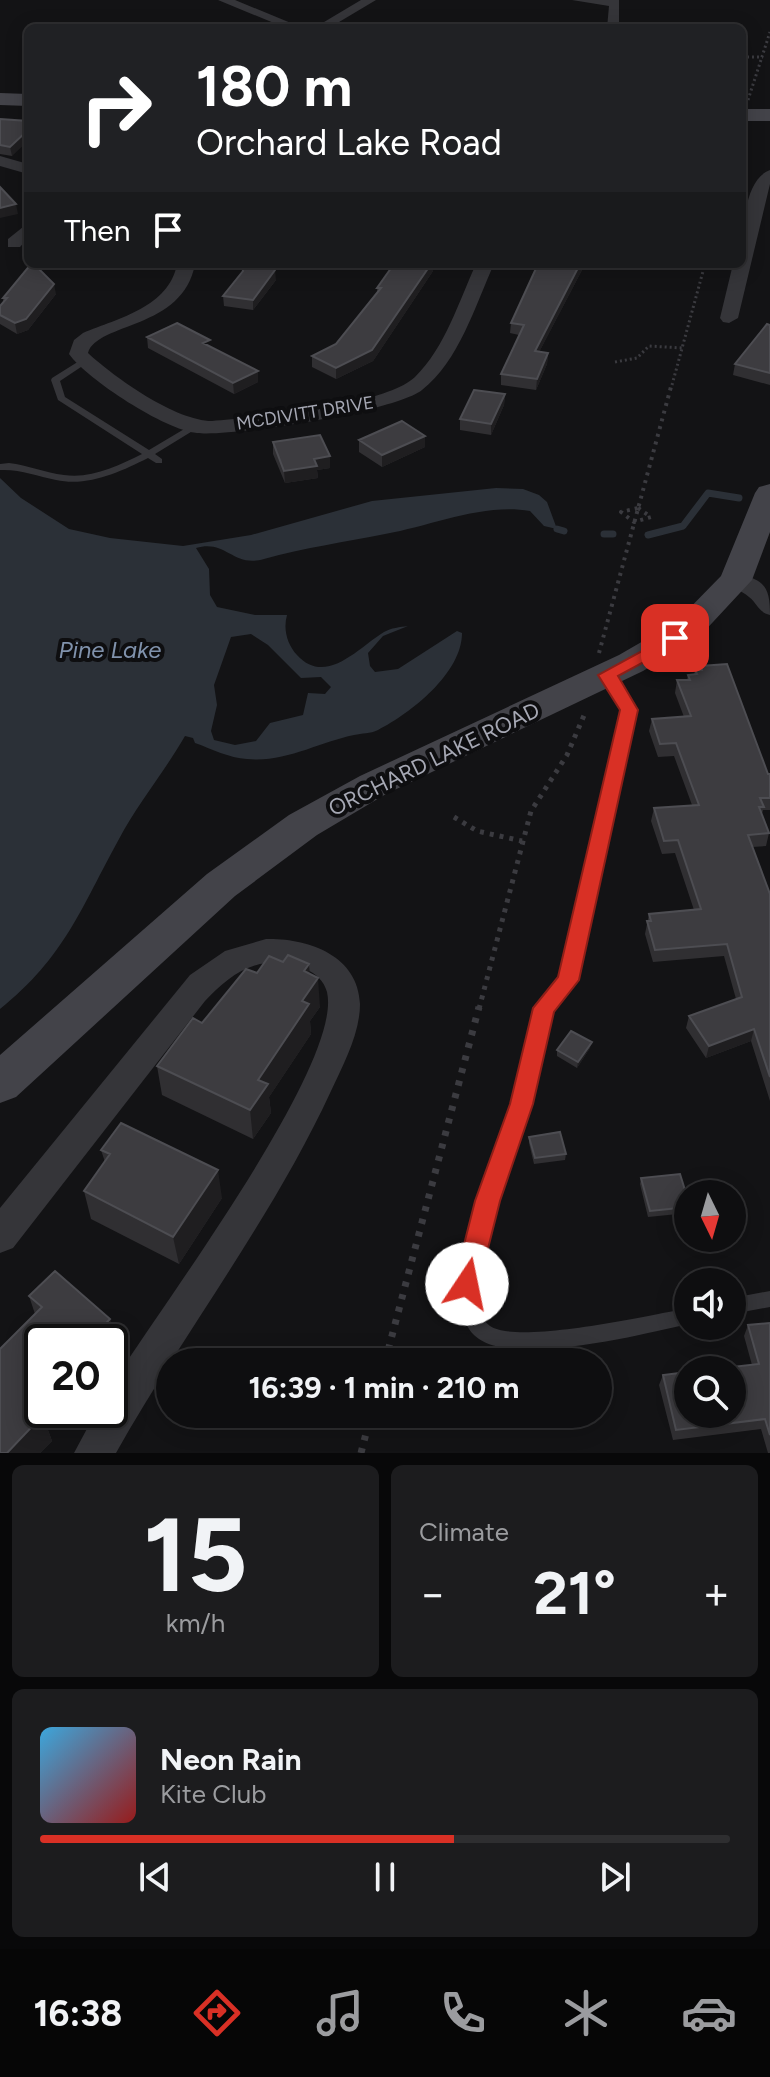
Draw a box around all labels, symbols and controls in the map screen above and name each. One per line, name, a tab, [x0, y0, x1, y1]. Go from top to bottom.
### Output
text: 180 m	[196, 53, 352, 120]
icon: right	[64, 56, 168, 160]
text: Orchard Lake Road	[196, 121, 502, 164]
icon: arrive	[146, 208, 190, 252]
text: Then	[64, 212, 130, 249]
street label: MCDIVITT DRIVE	[235, 391, 375, 435]
pin	[641, 604, 709, 672]
icon: arrive	[653, 616, 697, 660]
water label: Pine Lake	[58, 635, 162, 664]
street label: ORCHARD LAKE ROAD	[324, 696, 544, 822]
north arrow	[674, 1180, 746, 1252]
map controls	[674, 1180, 746, 1428]
position arrow	[425, 1242, 509, 1326]
button: sound	[674, 1268, 746, 1340]
speed limit sign: 20	[24, 1324, 128, 1428]
button: search	[674, 1356, 746, 1428]
text: 16:39 · 1 min · 210 m	[249, 1369, 519, 1406]
text: 15	[143, 1492, 248, 1617]
text: Climate	[419, 1516, 509, 1548]
text: 21°	[533, 1557, 616, 1629]
text: −	[419, 1567, 446, 1620]
text: +	[703, 1567, 730, 1620]
text: km/h	[166, 1607, 225, 1639]
text: Neon Rain	[160, 1741, 302, 1778]
text: Kite Club	[160, 1778, 266, 1810]
icon: previous	[133, 1855, 177, 1899]
icon: pause	[363, 1855, 407, 1899]
icon: next	[593, 1855, 637, 1899]
icon: directions	[189, 1985, 245, 2041]
icon: music	[312, 1985, 368, 2041]
icon: phone	[435, 1985, 491, 2041]
icon: climate	[558, 1985, 614, 2041]
icon: car	[681, 1985, 737, 2041]
text: 16:38	[33, 1992, 122, 2035]

